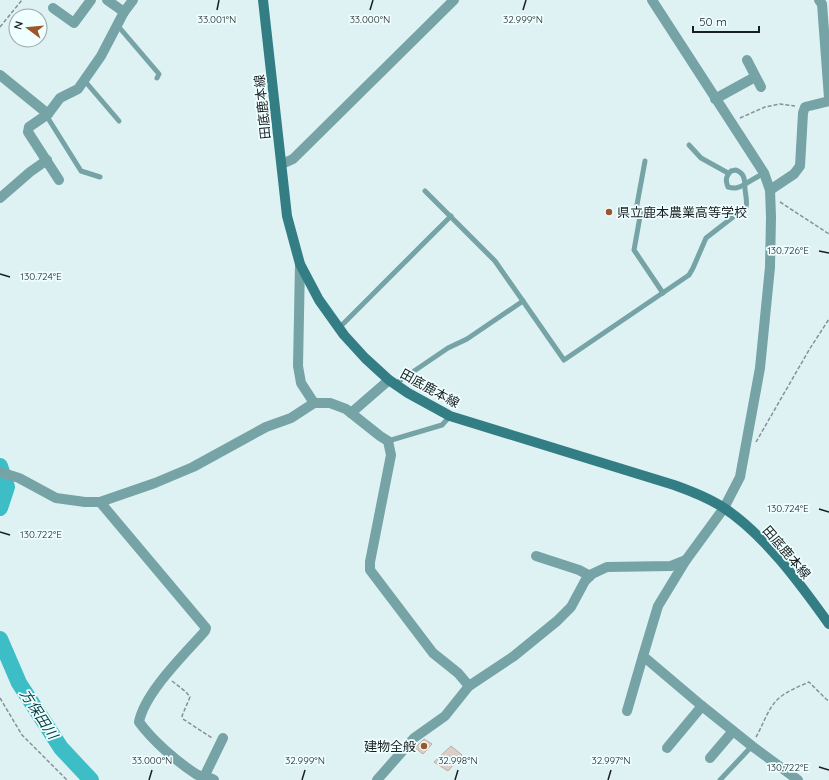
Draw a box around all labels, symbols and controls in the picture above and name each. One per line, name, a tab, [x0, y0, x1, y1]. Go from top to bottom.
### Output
north arrow	[8, 8, 48, 48]
scale bar	[693, 8, 759, 34]
text: 33.001°N	[198, 13, 236, 26]
text: 33.000°N	[350, 13, 390, 26]
text: 32.999°N	[503, 13, 543, 26]
text: 50 m	[699, 14, 727, 29]
text: N	[11, 19, 26, 31]
street label: 田底鹿本線	[251, 74, 273, 140]
place label: 県立鹿本農業高等学校	[617, 204, 747, 220]
marker: 県立鹿本農業高等学校	[604, 207, 614, 217]
text: 130.726°E	[767, 244, 809, 257]
text: 130.724°E	[20, 270, 62, 283]
street label: 田底鹿本線	[398, 365, 462, 411]
text: 130.724°E	[767, 502, 809, 515]
street label: 田底鹿本線	[760, 522, 814, 582]
text: 130.722°E	[20, 528, 62, 541]
water label: 方保田川	[16, 686, 63, 744]
place label: 建物全般	[364, 738, 416, 754]
marker: 建物全般	[419, 741, 429, 751]
text: 33.000°N	[132, 754, 172, 767]
text: 32.999°N	[285, 754, 325, 767]
text: 32.998°N	[438, 754, 478, 767]
text: 32.997°N	[591, 754, 631, 767]
text: 130.722°E	[767, 761, 809, 774]

